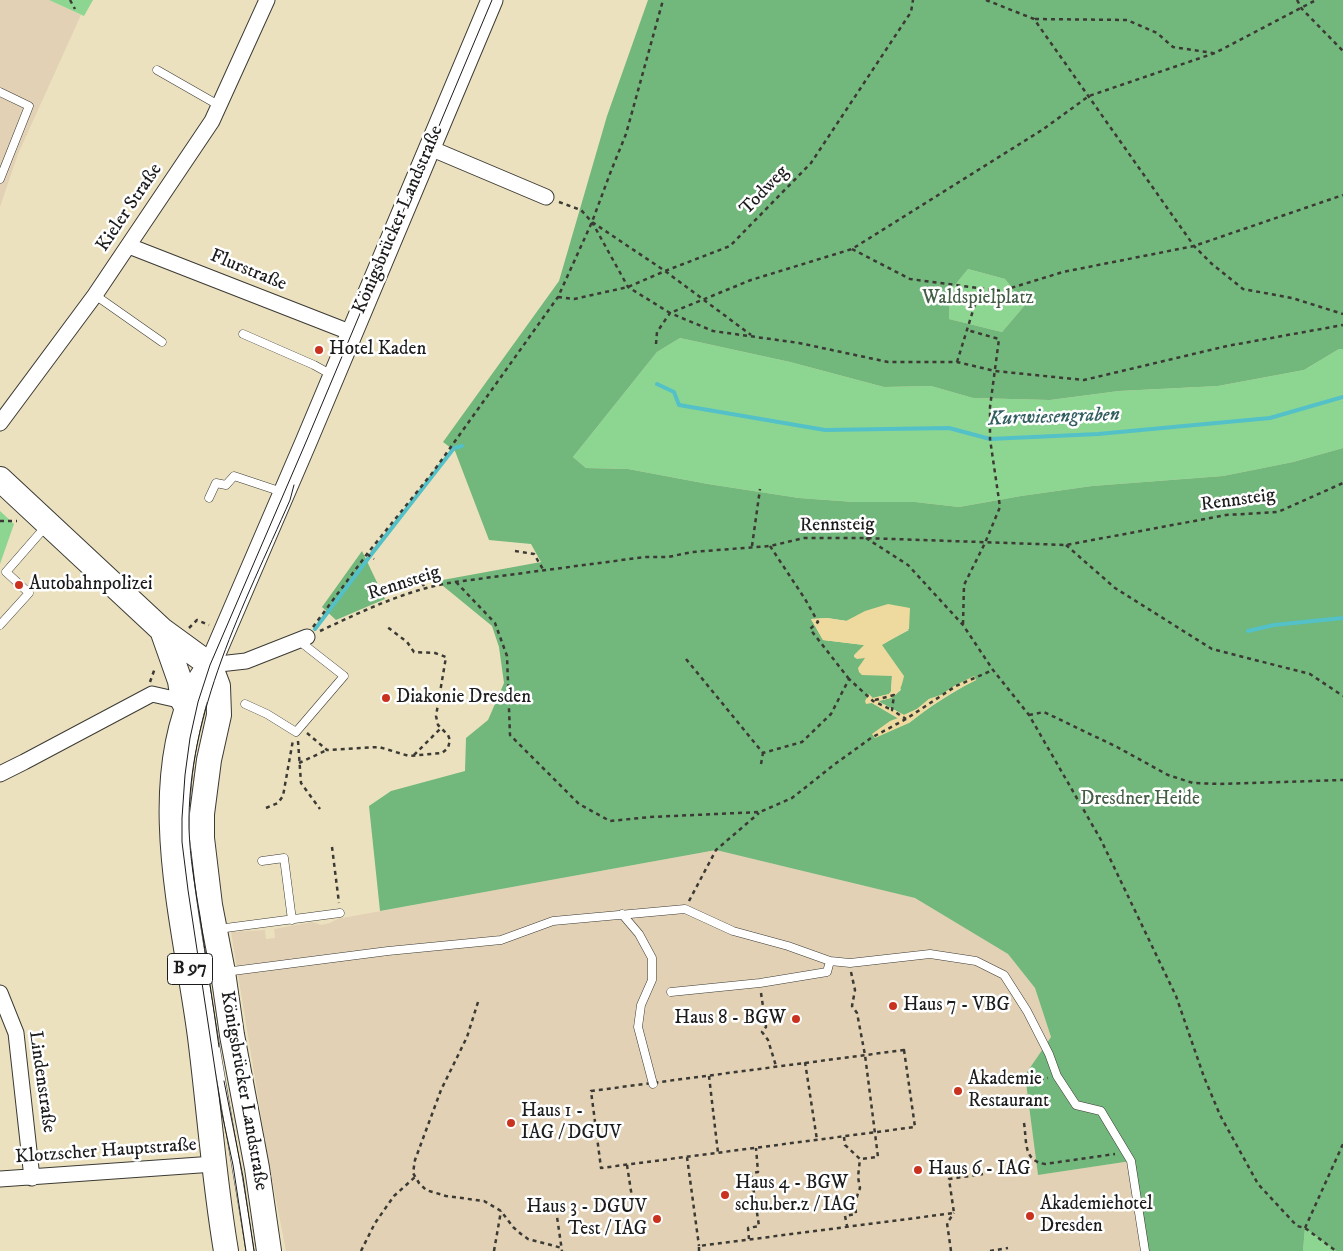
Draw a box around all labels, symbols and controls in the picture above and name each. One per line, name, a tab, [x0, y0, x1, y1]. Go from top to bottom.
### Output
street label: Königsbrücker Landstraße	[349, 122, 449, 318]
street label: Kieler Straße	[92, 160, 168, 256]
street label: Todweg	[736, 161, 794, 221]
street label: Flurstraße	[206, 245, 290, 297]
park label: Waldspielplatz	[922, 288, 1034, 310]
place label: Hotel Kaden	[329, 339, 426, 361]
marker: Hotel Kaden	[313, 344, 325, 356]
water label: Kurwiesengraben	[988, 404, 1120, 432]
street label: Rennsteig	[1199, 485, 1277, 517]
street label: Rennsteig	[799, 514, 875, 538]
street label: Rennsteig	[365, 562, 443, 606]
place label: Autobahnpolizei	[29, 574, 153, 596]
marker: Autobahnpolizei	[13, 579, 25, 591]
place label: Diakonie Dresden	[396, 687, 531, 709]
marker: Diakonie Dresden	[380, 692, 392, 704]
park label: Dresdner Heide	[1080, 789, 1200, 811]
road number: B 97	[168, 954, 212, 984]
street label: Königsbrücker Landstraße	[214, 989, 272, 1193]
place label: Haus 7 - VBG	[903, 995, 1010, 1017]
marker: Haus 7 - VBG	[887, 1000, 899, 1012]
place label: Haus 8 - BGW	[674, 1008, 786, 1030]
marker: Haus 8 - BGW	[790, 1013, 802, 1025]
street label: Lindenstraße	[23, 1030, 59, 1134]
place label: Akademie Restaurant	[968, 1069, 1049, 1113]
marker: Akademie Restaurant	[952, 1085, 964, 1097]
place label: Haus 1 - IAG / DGUV	[521, 1101, 622, 1145]
marker: Haus 1 - IAG / DGUV	[505, 1117, 517, 1129]
street label: Klotzscher Hauptstraße	[15, 1134, 197, 1170]
place label: Haus 6 - IAG	[928, 1159, 1030, 1181]
marker: Haus 6 - IAG	[912, 1164, 924, 1176]
place label: Haus 4 - BGW schu.ber.z / IAG	[735, 1173, 856, 1217]
marker: Haus 4 - BGW schu.ber.z / IAG	[719, 1189, 731, 1201]
place label: Akademiehotel Dresden	[1040, 1194, 1153, 1238]
place label: Haus 3 - DGUV Test / IAG	[526, 1197, 647, 1241]
marker: Akademiehotel Dresden	[1024, 1210, 1036, 1222]
marker: Haus 3 - DGUV Test / IAG	[651, 1213, 663, 1225]

